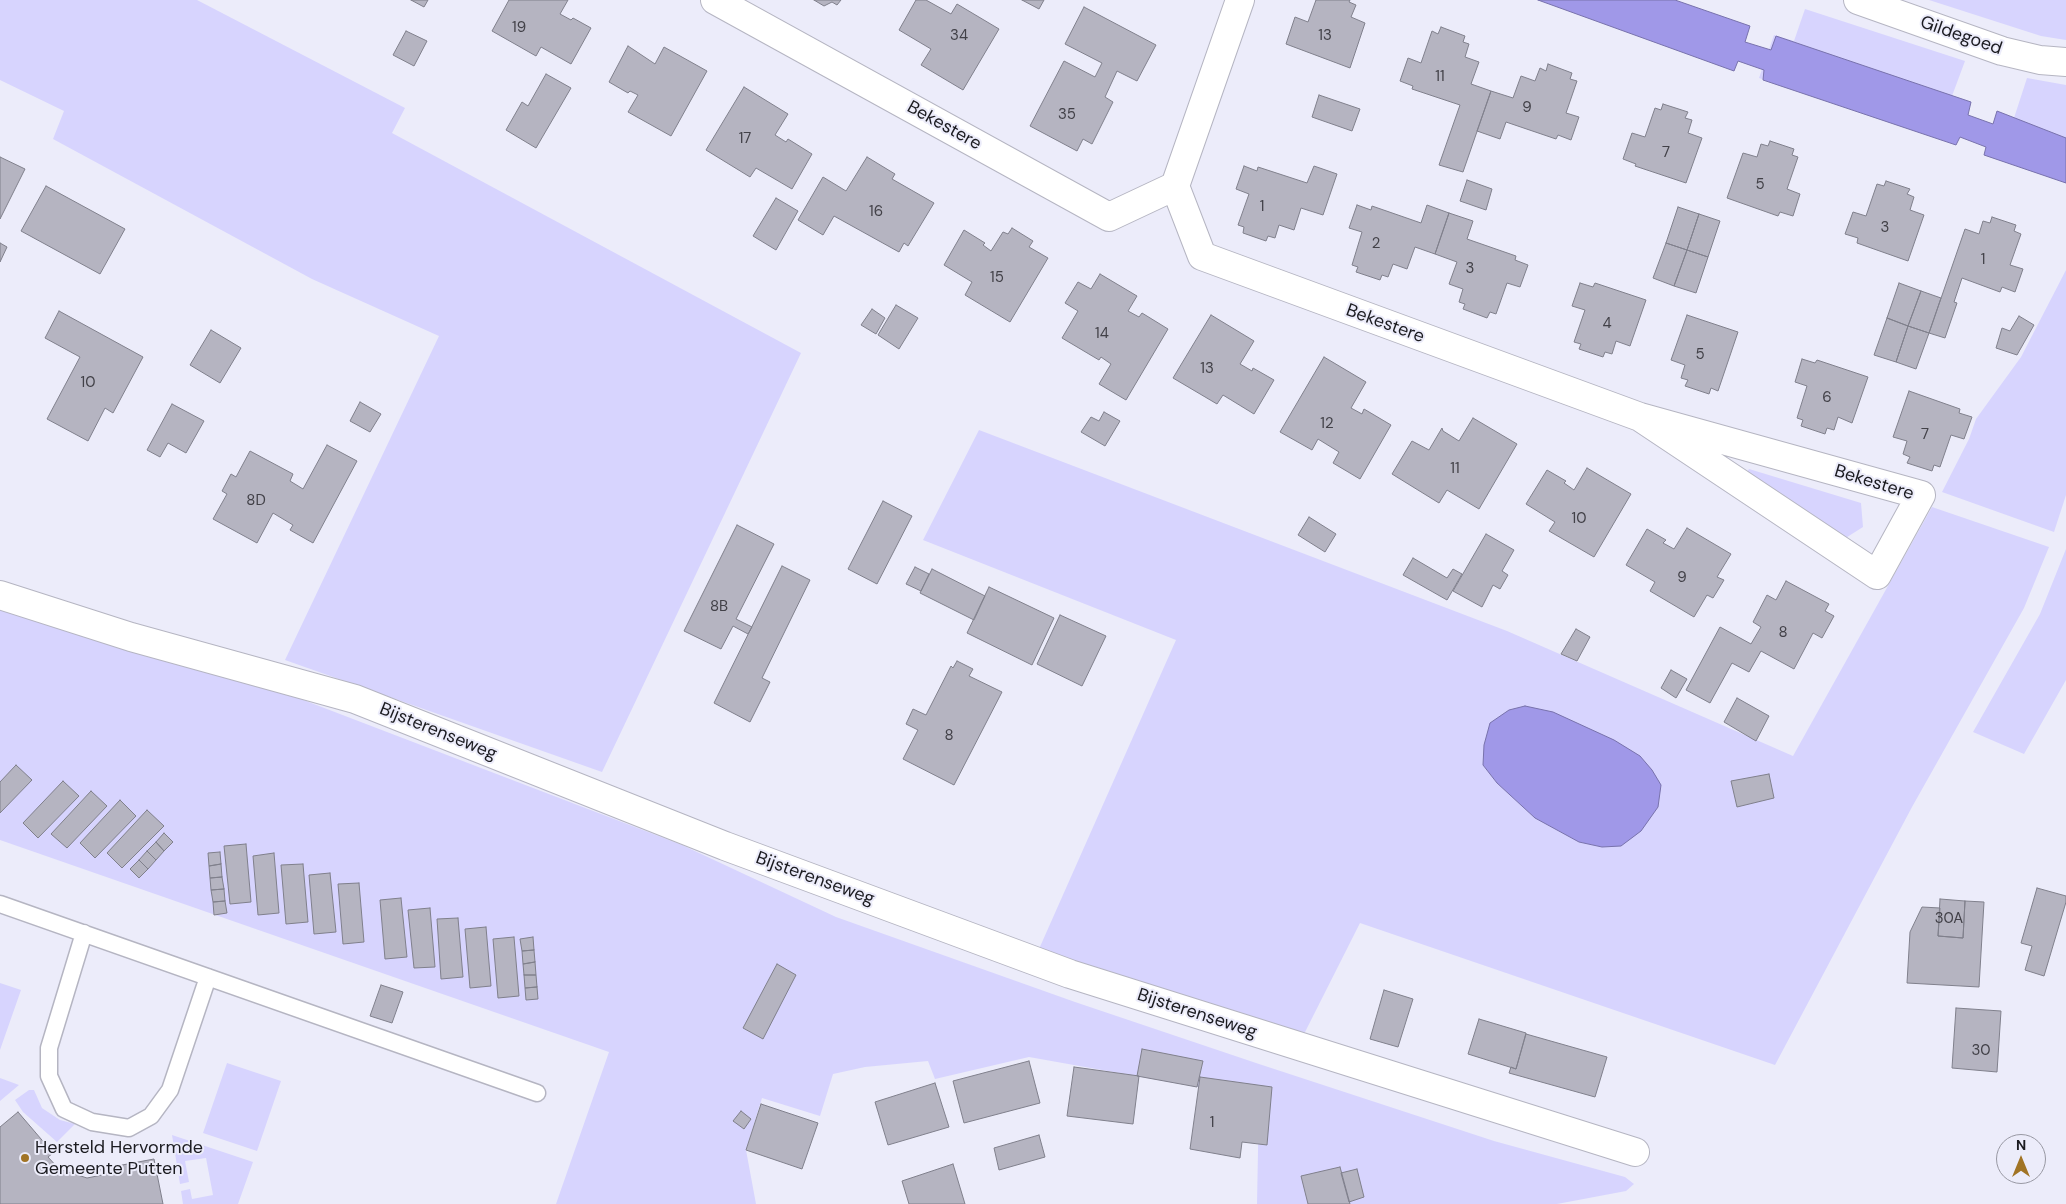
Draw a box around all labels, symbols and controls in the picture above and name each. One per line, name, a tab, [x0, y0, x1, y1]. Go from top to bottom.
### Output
street label: Gildegoed	[1917, 12, 2005, 60]
house number: 19	[512, 19, 526, 37]
house number: 34	[950, 27, 968, 45]
house number: 13	[1318, 27, 1332, 45]
house number: 11	[1435, 68, 1445, 86]
street label: Bekestere	[903, 97, 985, 155]
house number: 9	[1522, 99, 1532, 117]
house number: 35	[1058, 106, 1076, 124]
house number: 17	[739, 130, 751, 148]
house number: 7	[1662, 144, 1670, 162]
house number: 5	[1755, 176, 1765, 194]
house number: 1	[1260, 198, 1264, 216]
house number: 16	[869, 203, 883, 221]
house number: 3	[1881, 219, 1889, 237]
house number: 2	[1372, 235, 1380, 253]
house number: 1	[1981, 251, 1985, 269]
house number: 3	[1466, 260, 1474, 278]
house number: 15	[990, 269, 1004, 287]
street label: Bekestere	[1343, 300, 1427, 348]
house number: 4	[1602, 315, 1612, 333]
house number: 14	[1095, 325, 1109, 343]
house number: 5	[1695, 346, 1705, 364]
house number: 13	[1200, 360, 1214, 378]
house number: 10	[81, 374, 95, 392]
house number: 6	[1822, 389, 1832, 407]
house number: 12	[1320, 415, 1334, 433]
house number: 7	[1921, 426, 1929, 444]
house number: 11	[1450, 460, 1460, 478]
street label: Bekestere	[1832, 461, 1916, 505]
house number: 8D	[246, 492, 266, 510]
house number: 10	[1572, 510, 1586, 528]
house number: 9	[1677, 569, 1687, 587]
house number: 8B	[710, 598, 728, 616]
house number: 8	[1778, 624, 1788, 642]
street label: Bijsterenseweg	[376, 699, 500, 765]
house number: 8	[944, 727, 954, 745]
street label: Bijsterenseweg	[753, 848, 877, 910]
house number: 30A	[1935, 910, 1963, 928]
street label: Bijsterenseweg	[1134, 984, 1260, 1044]
house number: 30	[1971, 1042, 1991, 1060]
house number: 1	[1210, 1114, 1214, 1132]
north arrow	[1996, 1134, 2046, 1184]
text: N	[2016, 1136, 2026, 1154]
place label: Hersteld Hervormde Gemeente Putten	[35, 1137, 203, 1180]
marker: Hersteld Hervormde Gemeente Putten	[19, 1152, 31, 1164]

